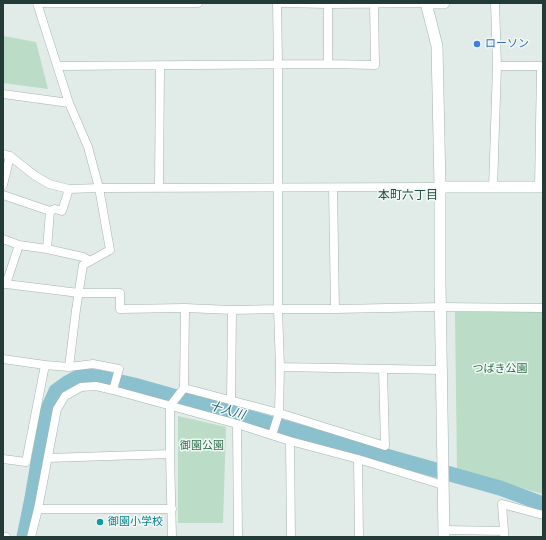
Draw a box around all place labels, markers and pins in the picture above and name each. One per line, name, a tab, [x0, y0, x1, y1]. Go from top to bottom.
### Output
place label: ローソン	[485, 37, 529, 51]
marker: ローソン	[472, 39, 482, 49]
place label: 御園小学校	[108, 515, 163, 529]
marker: 御園小学校	[95, 517, 105, 527]

